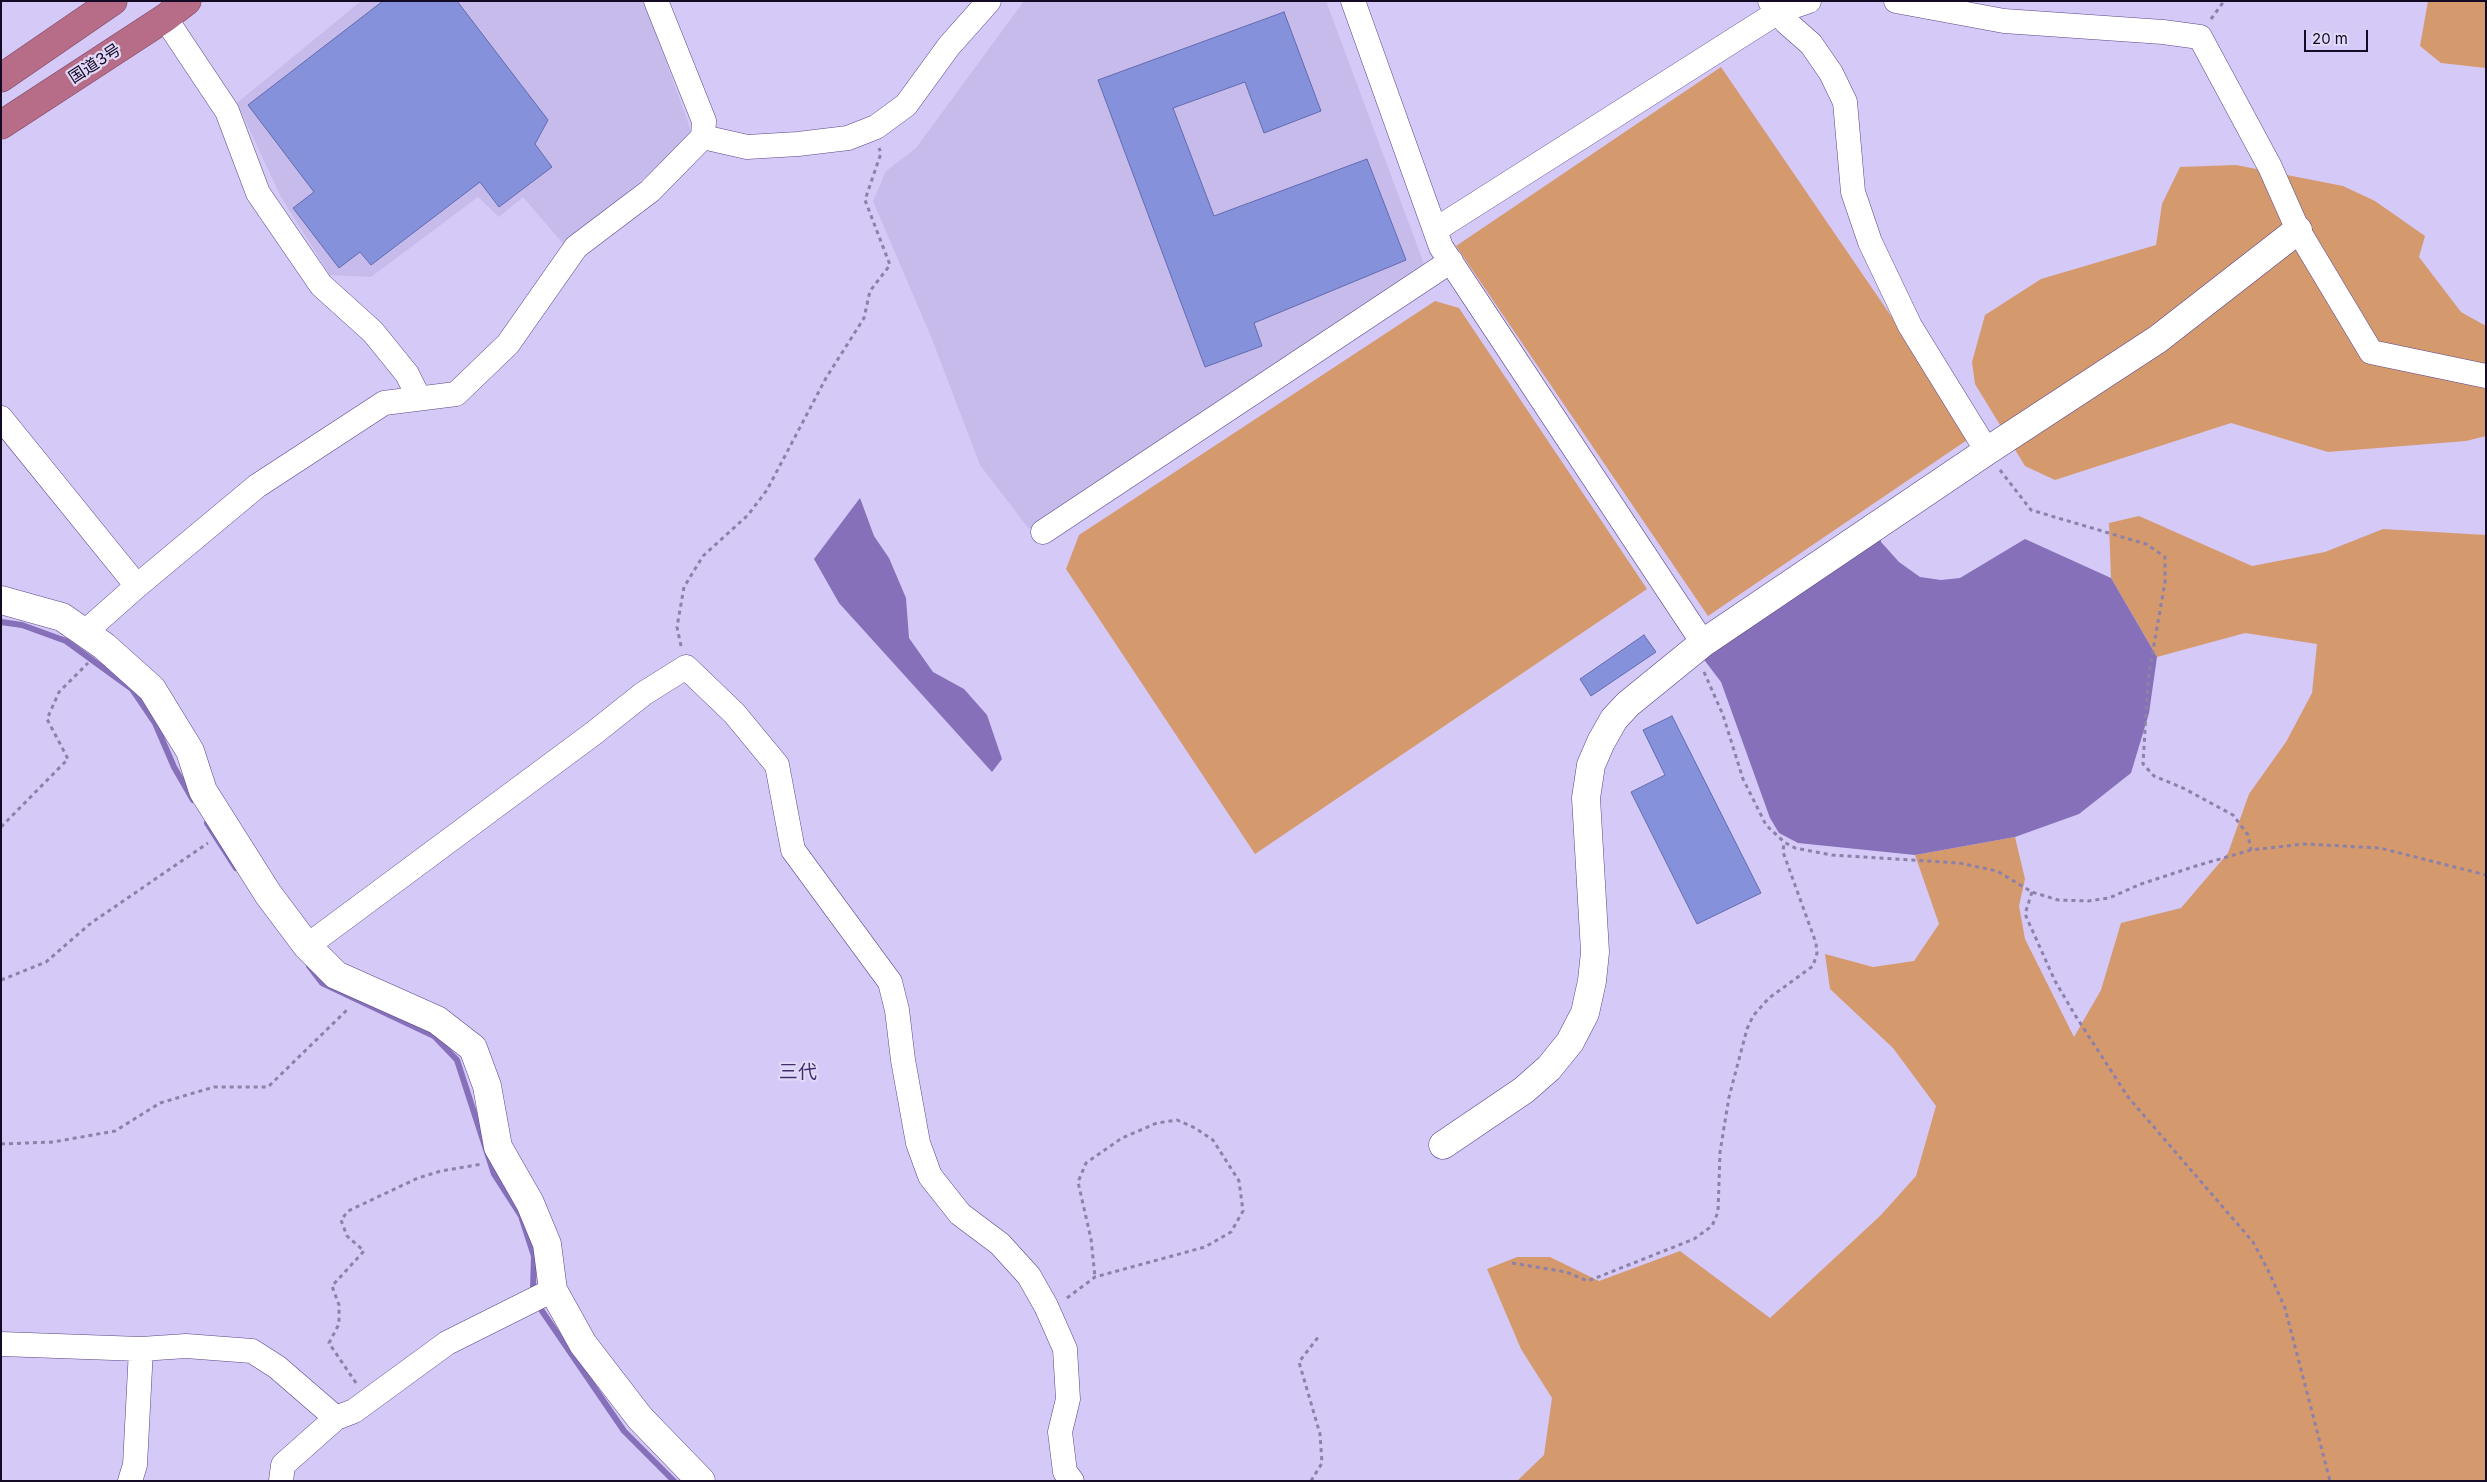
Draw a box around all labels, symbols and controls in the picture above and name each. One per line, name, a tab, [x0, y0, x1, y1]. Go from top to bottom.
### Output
scale bar	[2307, 20, 2371, 52]
text: 20 m	[2312, 29, 2348, 48]
street label: 国道3号	[65, 40, 125, 88]
district label: 三代	[779, 1061, 817, 1083]

